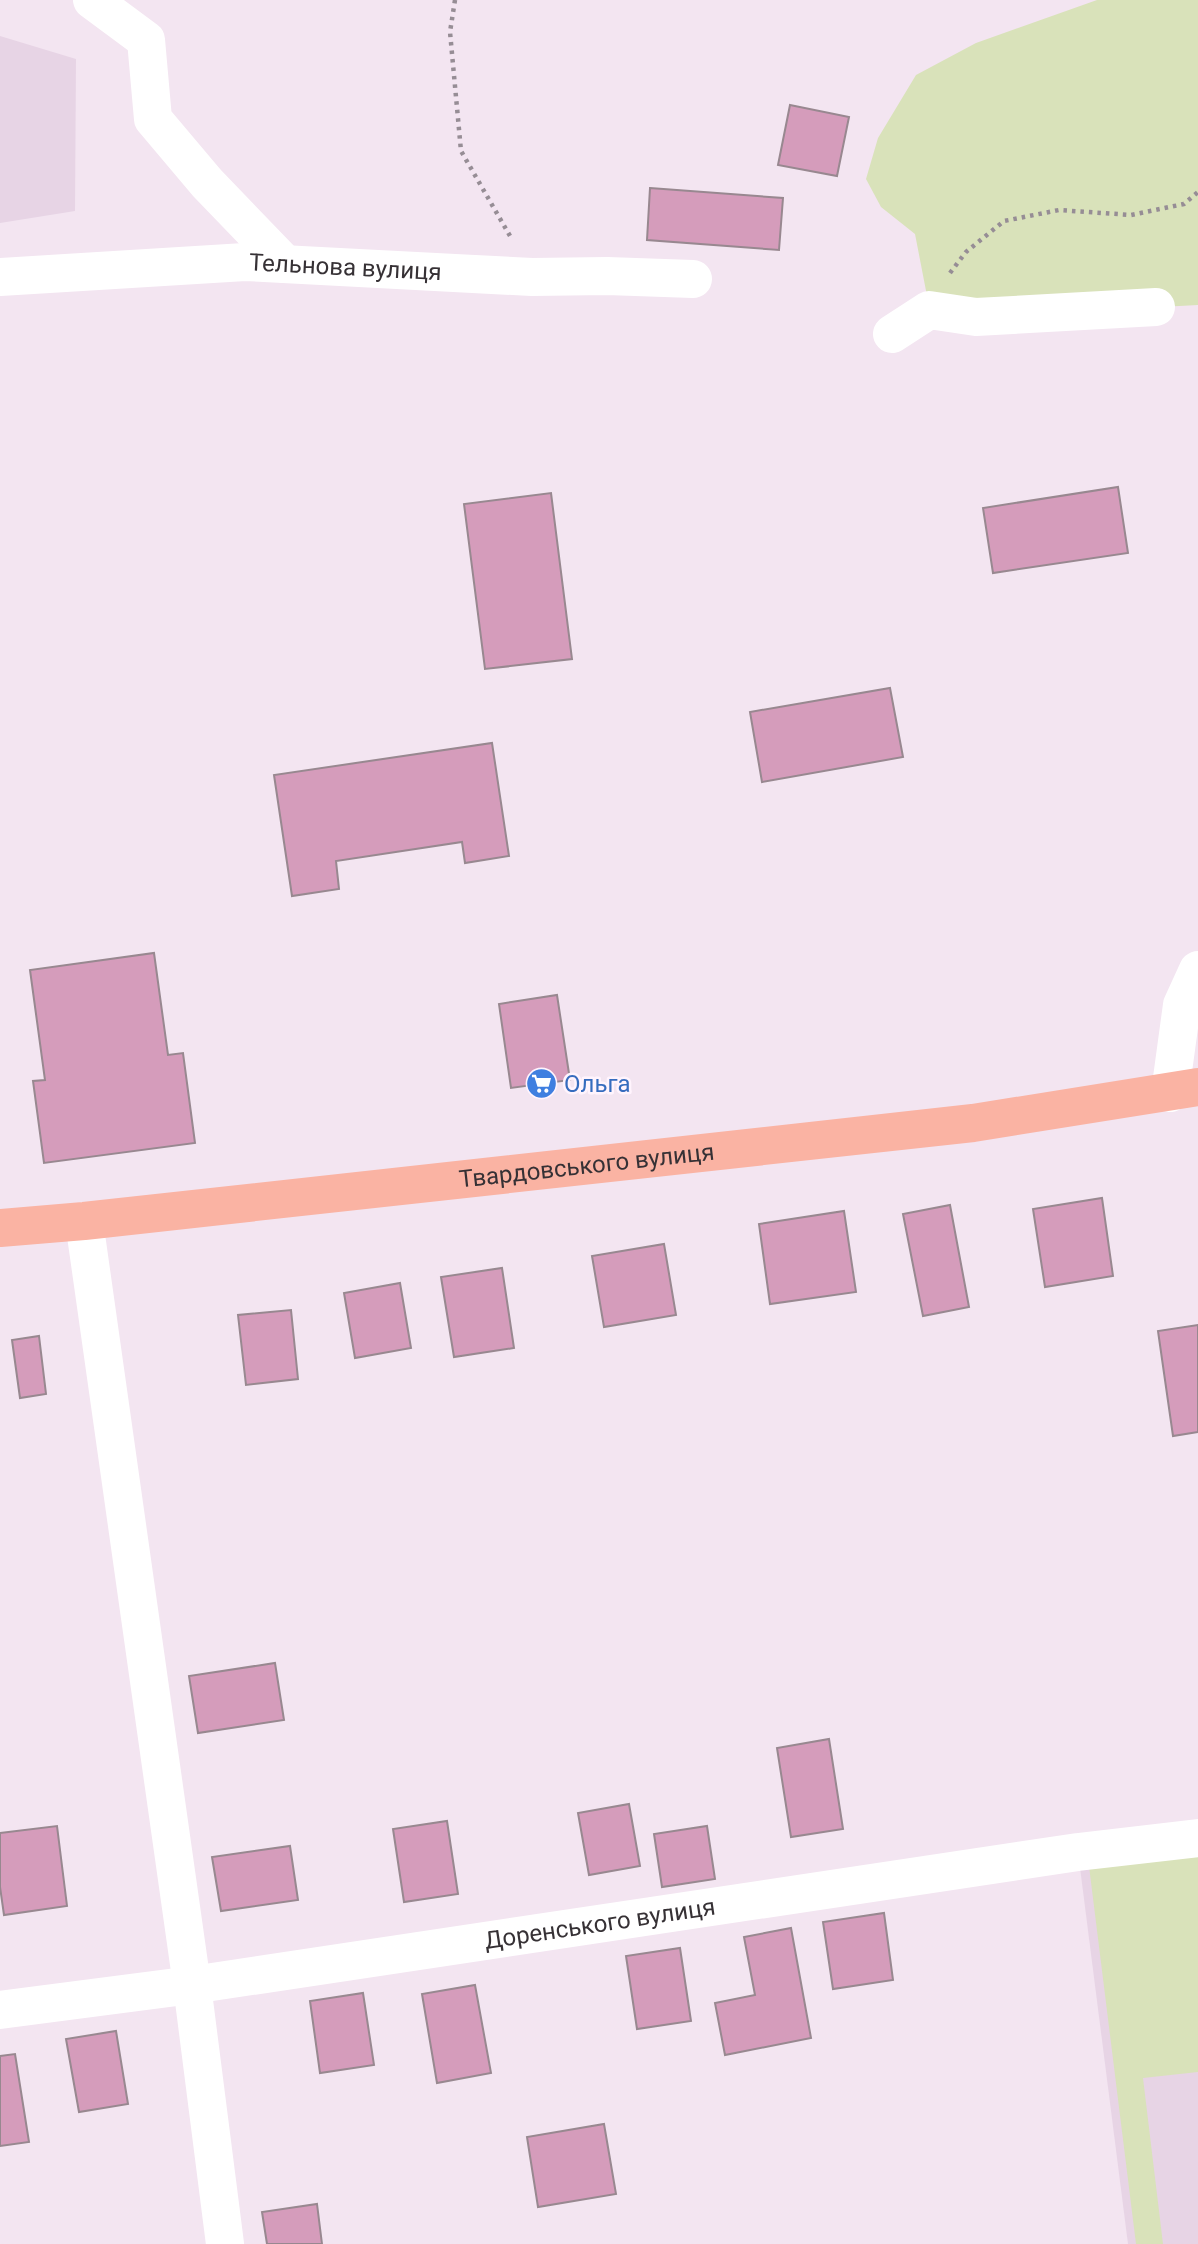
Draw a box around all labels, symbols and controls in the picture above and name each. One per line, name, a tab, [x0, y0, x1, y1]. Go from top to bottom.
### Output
street label: Тельнова вулиця	[248, 248, 442, 286]
supermarket icon: Ольга	[524, 1067, 558, 1101]
place label: Ольга	[564, 1070, 631, 1098]
street label: Твардовського вулиця	[458, 1138, 716, 1194]
street label: Доренського вулиця	[482, 1893, 717, 1955]

